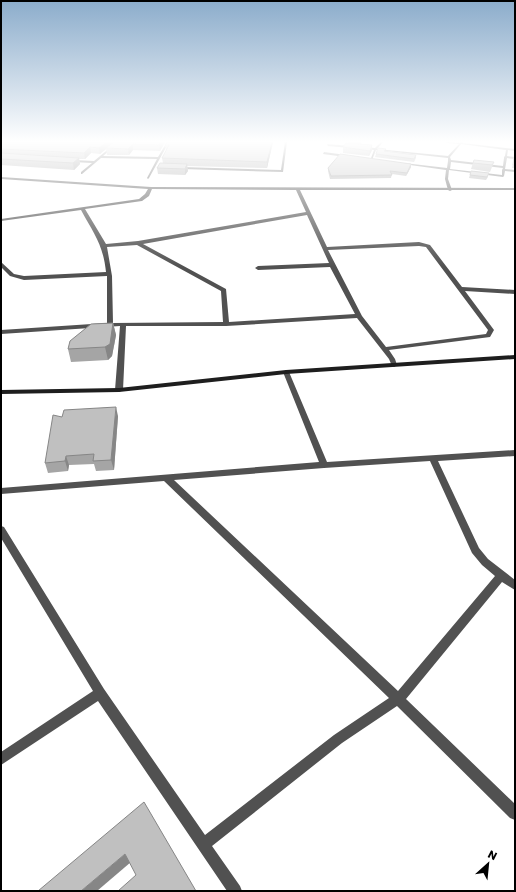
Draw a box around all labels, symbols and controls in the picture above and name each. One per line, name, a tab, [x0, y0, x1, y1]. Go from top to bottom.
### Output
north arrow	[468, 844, 508, 884]
text: N	[485, 846, 500, 864]

